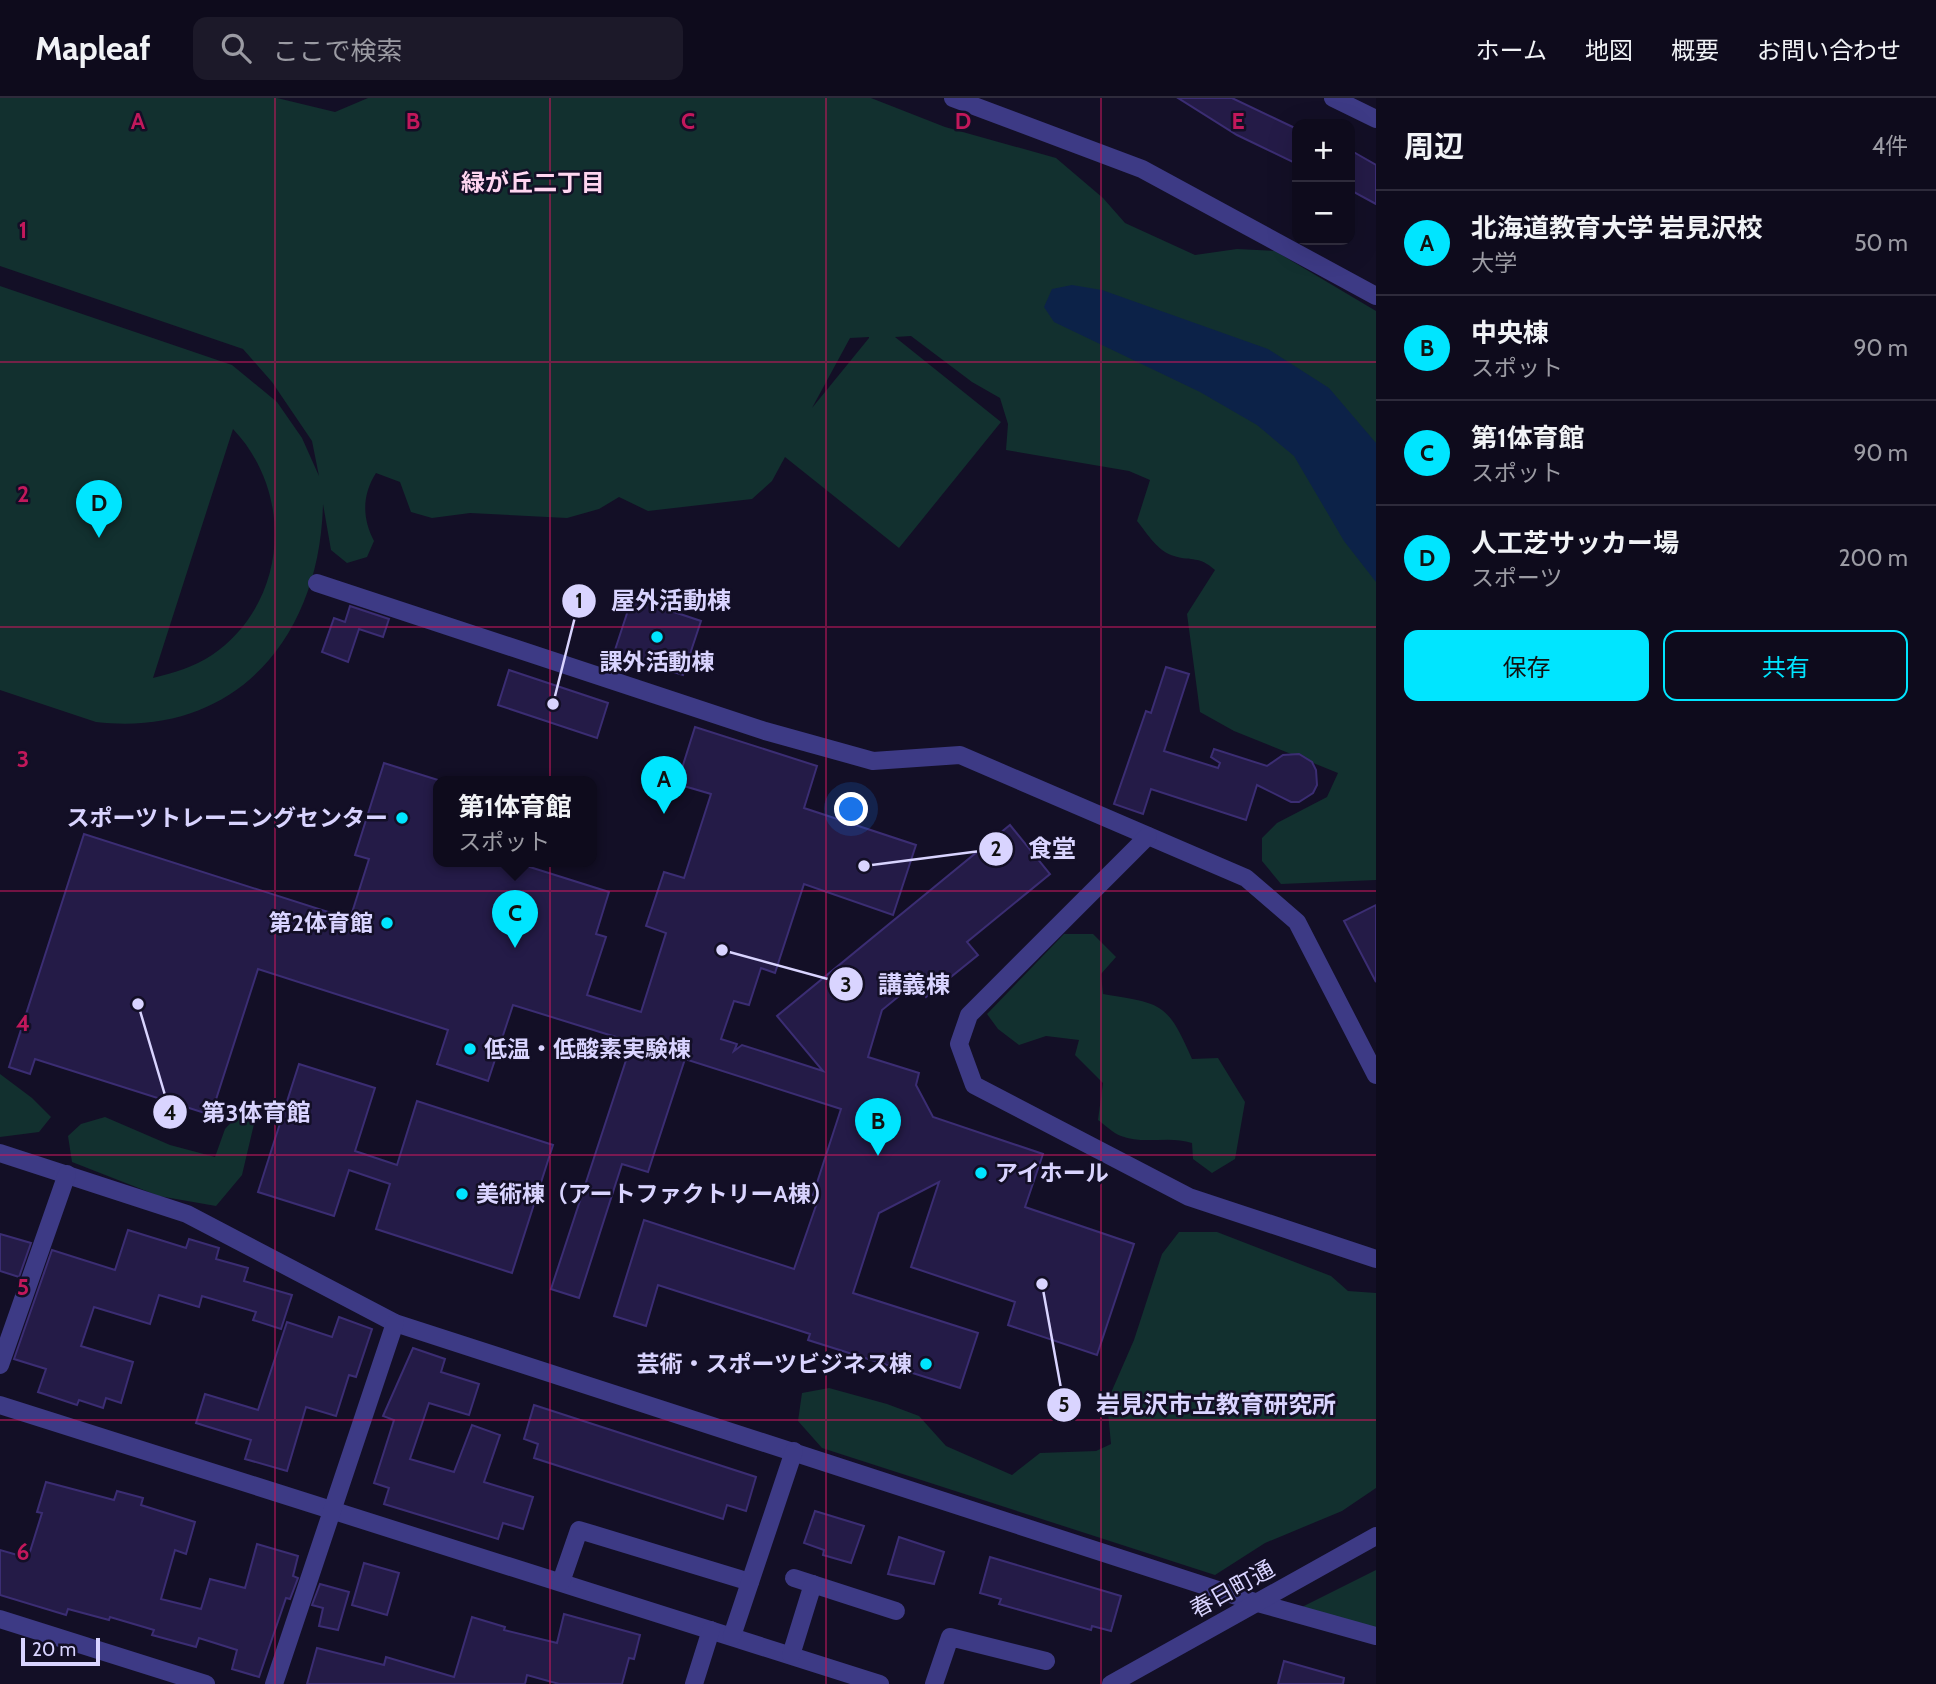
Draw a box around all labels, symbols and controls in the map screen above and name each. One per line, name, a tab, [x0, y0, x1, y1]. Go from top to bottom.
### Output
search box	[193, 17, 683, 80]
text: Mapleaf	[35, 28, 151, 68]
icon: search	[217, 29, 255, 67]
text: ここで検索	[273, 35, 403, 67]
text: ホーム	[1476, 36, 1547, 65]
text: 地図	[1585, 36, 1633, 65]
text: 概要	[1671, 36, 1719, 65]
text: お問い合わせ	[1757, 36, 1901, 65]
text: A	[131, 107, 146, 135]
text: B	[406, 107, 420, 135]
text: C	[681, 107, 695, 135]
text: D	[955, 107, 971, 135]
text: E	[1231, 107, 1245, 135]
map controls	[1292, 119, 1355, 245]
button: +	[1292, 119, 1355, 182]
text: 周辺	[1404, 128, 1464, 165]
text: 4件	[1872, 132, 1908, 160]
district label: 緑が丘二丁目	[461, 168, 605, 197]
button: −	[1292, 182, 1355, 245]
text: 北海道教育大学 岩見沢校	[1471, 212, 1763, 244]
text: 1	[19, 216, 27, 244]
text: A	[1420, 229, 1434, 257]
text: 50 m	[1854, 229, 1908, 257]
text: 大学	[1471, 249, 1517, 277]
text: 中央棟	[1471, 317, 1549, 349]
text: B	[1420, 334, 1434, 362]
text: 90 m	[1854, 334, 1908, 362]
text: スポット	[1471, 354, 1563, 382]
text: 第1体育館	[1471, 422, 1585, 454]
text: C	[1420, 439, 1434, 467]
text: 90 m	[1854, 439, 1908, 467]
text: スポット	[1471, 459, 1563, 487]
text: 2	[17, 480, 29, 508]
pin: D	[76, 480, 122, 538]
text: 人工芝サッカー場	[1471, 527, 1679, 559]
text: D	[1419, 544, 1435, 572]
text: 200 m	[1838, 544, 1908, 572]
text: スポーツ	[1471, 564, 1563, 592]
callout: 屋外活動棟	[562, 578, 745, 623]
text: 屋外活動棟	[611, 586, 731, 615]
text: 1	[575, 588, 583, 613]
marker: 課外活動棟	[649, 629, 665, 645]
button: 保存	[1404, 630, 1649, 701]
button: 共有	[1663, 630, 1908, 701]
place label: 課外活動棟	[600, 648, 715, 676]
text: 3	[17, 745, 29, 773]
pin: A	[641, 756, 687, 814]
popup	[433, 776, 597, 867]
text: 第1体育館	[458, 791, 572, 823]
your location	[834, 792, 868, 826]
place label: スポーツトレーニングセンター	[66, 804, 388, 832]
marker: スポーツトレーニングセンター	[394, 810, 410, 826]
callout: 食堂	[979, 826, 1090, 871]
text: スポット	[458, 828, 550, 856]
text: 食堂	[1028, 834, 1076, 863]
text: 2	[990, 836, 1002, 861]
pin: C	[492, 890, 538, 948]
place label: 第2体育館	[269, 909, 373, 937]
marker: 第2体育館	[379, 915, 395, 931]
callout: 講義棟	[829, 962, 964, 1007]
text: 講義棟	[878, 970, 950, 999]
text: 3	[840, 972, 852, 997]
text: 4	[16, 1009, 30, 1037]
place label: 低温・低酸素実験棟	[484, 1035, 691, 1063]
marker: 低温・低酸素実験棟	[462, 1041, 478, 1057]
callout: 第3体育館	[152, 1090, 324, 1135]
text: 第3体育館	[202, 1098, 310, 1127]
pin: B	[855, 1098, 901, 1156]
text: 4	[163, 1100, 177, 1125]
place label: アイホール	[995, 1159, 1109, 1187]
marker: アイホール	[973, 1165, 989, 1181]
place label: 美術棟（アートファクトリーA棟）	[476, 1180, 834, 1208]
marker: 美術棟（アートファクトリーA棟）	[454, 1186, 470, 1202]
text: 5	[17, 1273, 29, 1301]
place label: 芸術・スポーツビジネス棟	[636, 1350, 912, 1378]
marker: 芸術・スポーツビジネス棟	[918, 1356, 934, 1372]
callout: 岩見沢市立教育研究所	[1047, 1383, 1350, 1428]
text: 岩見沢市立教育研究所	[1096, 1390, 1336, 1419]
text: 5	[1058, 1392, 1070, 1417]
text: 6	[17, 1538, 29, 1566]
street label: 春日町通	[1185, 1554, 1279, 1624]
scale bar	[21, 1635, 100, 1667]
text: 20 m	[32, 1638, 76, 1661]

